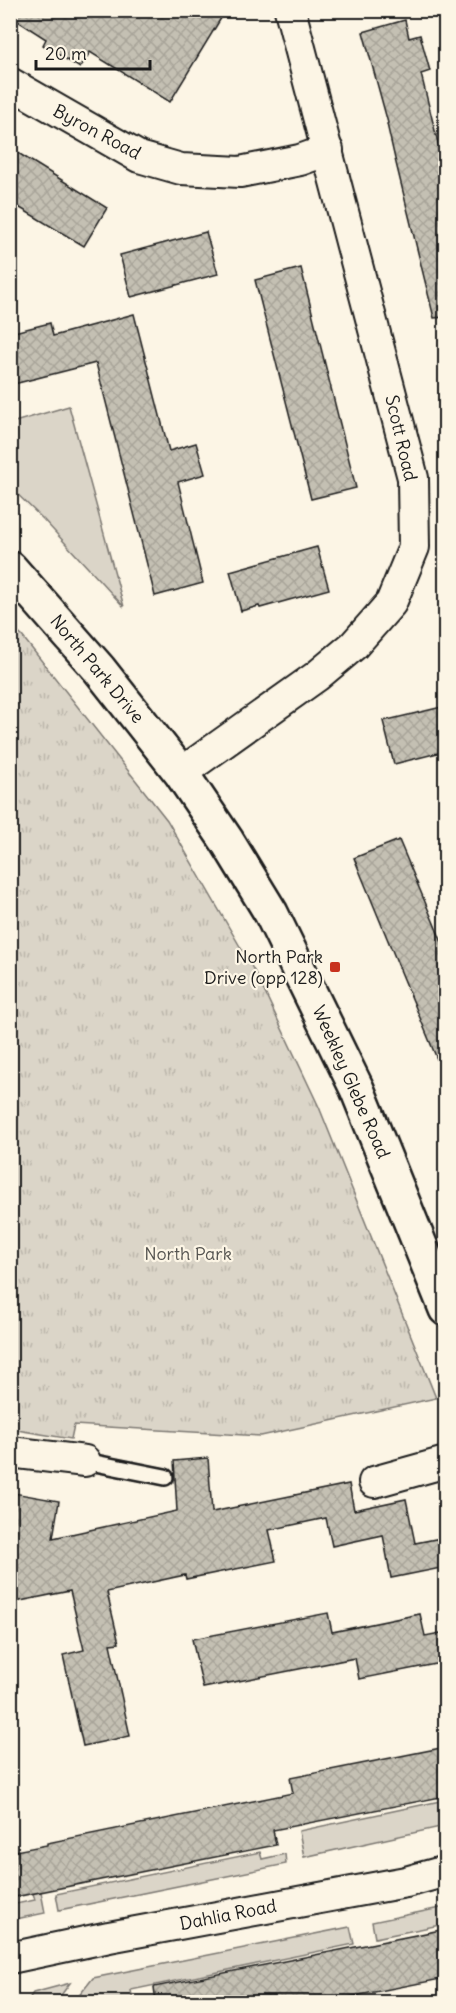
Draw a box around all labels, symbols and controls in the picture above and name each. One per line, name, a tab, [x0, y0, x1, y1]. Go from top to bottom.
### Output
scale bar	[36, 33, 150, 71]
text: 20 m	[45, 42, 87, 65]
street label: Byron Road	[49, 99, 145, 164]
street label: Scott Road	[380, 393, 423, 484]
street label: North Park Drive	[45, 610, 149, 728]
place label: North Park Drive (opp 128)	[204, 945, 323, 989]
marker: North Park Drive (opp 128)	[328, 960, 342, 974]
street label: Weekley Glebe Road	[307, 1002, 396, 1162]
park label: North Park	[144, 1242, 232, 1265]
street label: Dahlia Road	[177, 1894, 279, 1935]

